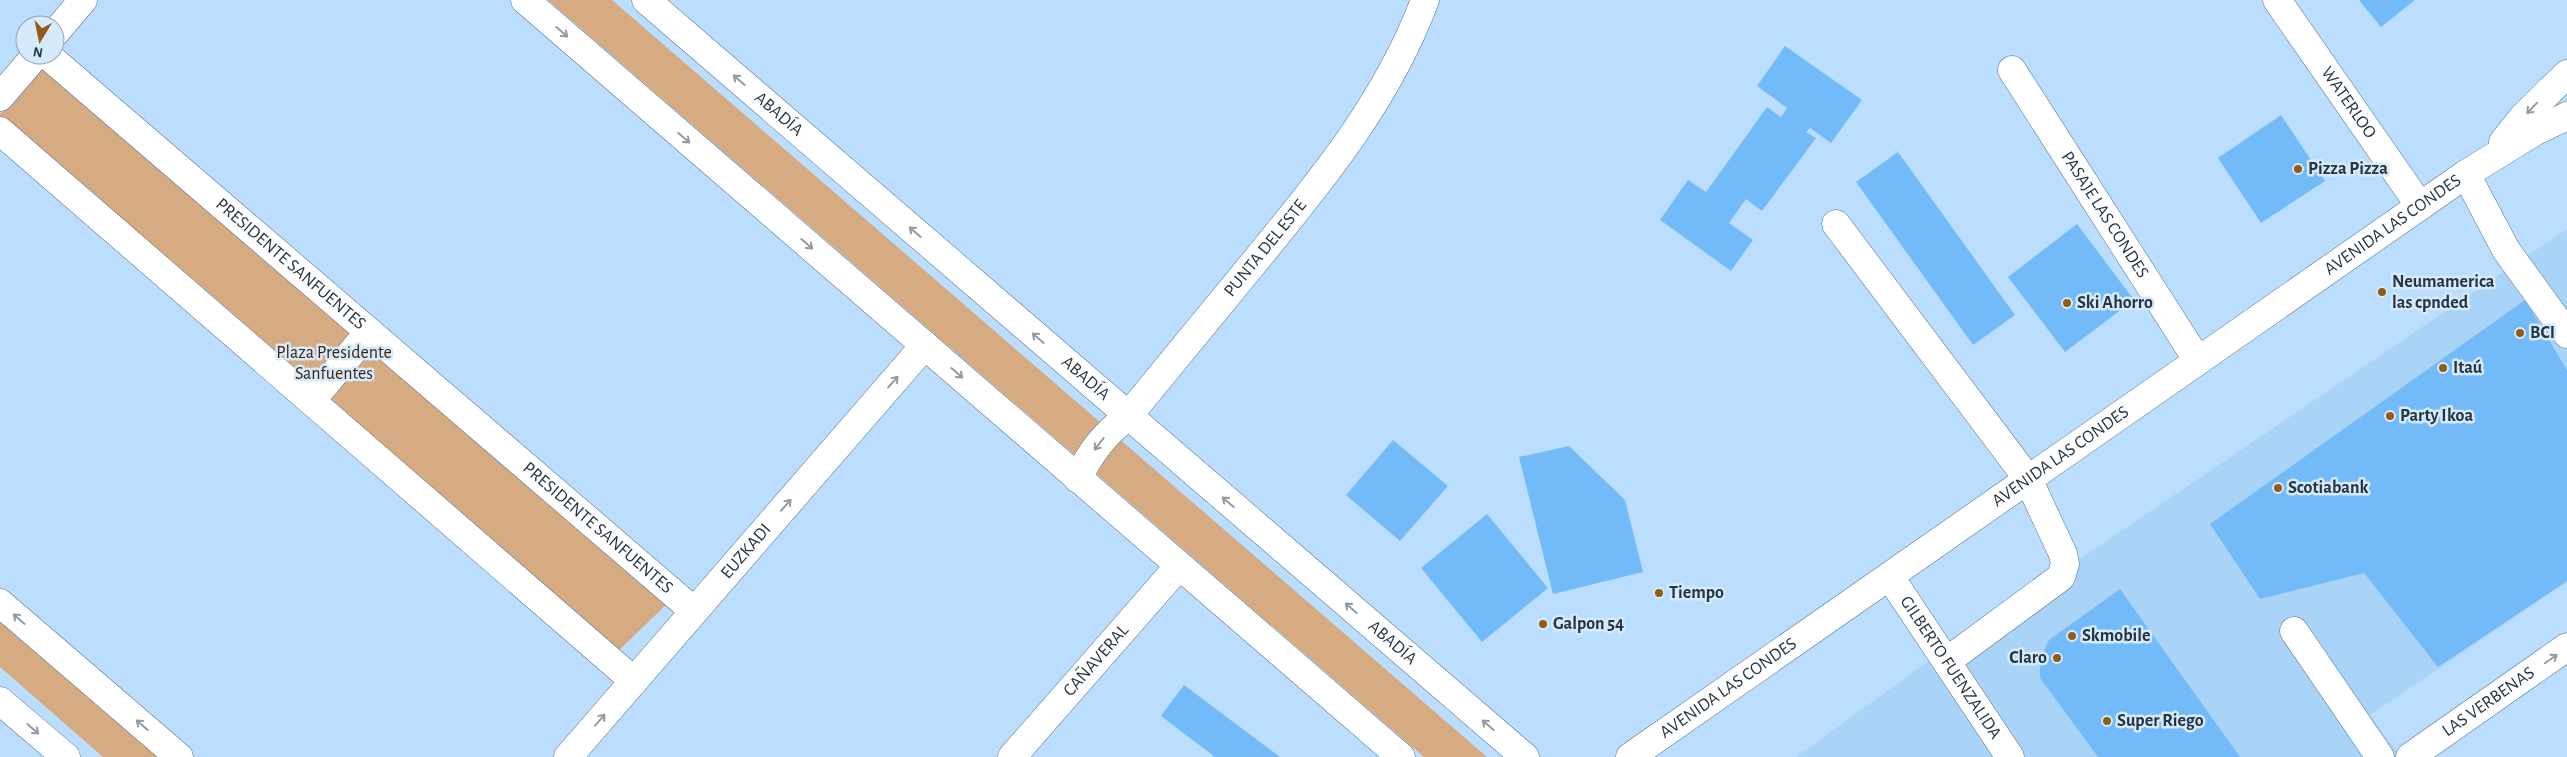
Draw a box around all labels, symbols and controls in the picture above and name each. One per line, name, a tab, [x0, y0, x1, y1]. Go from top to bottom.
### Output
north arrow	[15, 15, 65, 65]
one-way arrow	[555, 26, 568, 38]
text: N	[32, 44, 44, 60]
street label: WATERLOO	[2317, 64, 2379, 142]
one-way arrow	[733, 75, 746, 86]
street label: ABADÍA	[751, 89, 807, 140]
one-way arrow	[2526, 102, 2538, 115]
one-way arrow	[678, 132, 691, 144]
street label: PASAJE LAS CONDES	[2058, 148, 2152, 281]
place label: Pizza Pizza	[2308, 160, 2388, 178]
marker: Pizza Pizza	[2292, 163, 2304, 175]
street label: AVENIDA LAS CONDES	[2321, 171, 2464, 279]
street label: PRESIDENTE SANFUENTES	[212, 195, 369, 333]
street label: PUNTA DEL ESTE	[1221, 196, 1310, 300]
one-way arrow	[909, 226, 922, 238]
one-way arrow	[801, 239, 814, 250]
place label: Neumamerica las cpnded	[2392, 273, 2495, 312]
marker: Neumamerica las cpnded	[2376, 286, 2388, 298]
place label: Ski Ahorro	[2077, 294, 2153, 312]
marker: Ski Ahorro	[2061, 297, 2073, 309]
place label: BCI	[2530, 324, 2555, 342]
marker: BCI	[2514, 327, 2526, 339]
one-way arrow	[1032, 333, 1045, 344]
park label: Plaza Presidente Sanfuentes	[276, 344, 392, 383]
street label: ABADÍA	[1058, 353, 1114, 404]
place label: Itaú	[2453, 359, 2483, 377]
marker: Itaú	[2437, 362, 2449, 374]
one-way arrow	[950, 368, 963, 379]
one-way arrow	[887, 376, 898, 389]
street label: AVENIDA LAS CONDES	[1989, 403, 2132, 510]
place label: Party Ikoa	[2400, 407, 2473, 425]
marker: Party Ikoa	[2384, 410, 2396, 422]
one-way arrow	[1093, 437, 1104, 450]
street label: PRESIDENTE SANFUENTES	[519, 459, 676, 597]
place label: Scotiabank	[2288, 479, 2368, 497]
marker: Scotiabank	[2272, 482, 2284, 494]
one-way arrow	[1222, 496, 1235, 507]
one-way arrow	[781, 498, 792, 511]
street label: EUZKADI	[718, 521, 775, 582]
place label: Tiempo	[1669, 584, 1724, 602]
marker: Tiempo	[1653, 587, 1665, 599]
street label: GILBERTO FUENZALIDA	[1897, 593, 2005, 743]
one-way arrow	[1345, 602, 1358, 613]
one-way arrow	[13, 614, 26, 625]
place label: Galpon 54	[1553, 615, 1624, 633]
street label: ABADÍA	[1365, 617, 1420, 669]
marker: Galpon 54	[1537, 618, 1549, 630]
street label: CAÑAVERAL	[1060, 621, 1133, 700]
place label: Skmobile	[2082, 627, 2151, 645]
marker: Skmobile	[2066, 630, 2078, 642]
street label: AVENIDA LAS CONDES	[1657, 635, 1800, 742]
place label: Claro	[2009, 649, 2047, 667]
marker: Claro	[2051, 652, 2063, 664]
one-way arrow	[2544, 654, 2558, 664]
street label: LAS VERBENAS	[2439, 664, 2538, 740]
place label: Super Riego	[2117, 712, 2204, 730]
one-way arrow	[594, 714, 606, 727]
marker: Super Riego	[2101, 715, 2113, 727]
one-way arrow	[1481, 719, 1494, 731]
one-way arrow	[136, 720, 149, 731]
one-way arrow	[26, 723, 39, 734]

